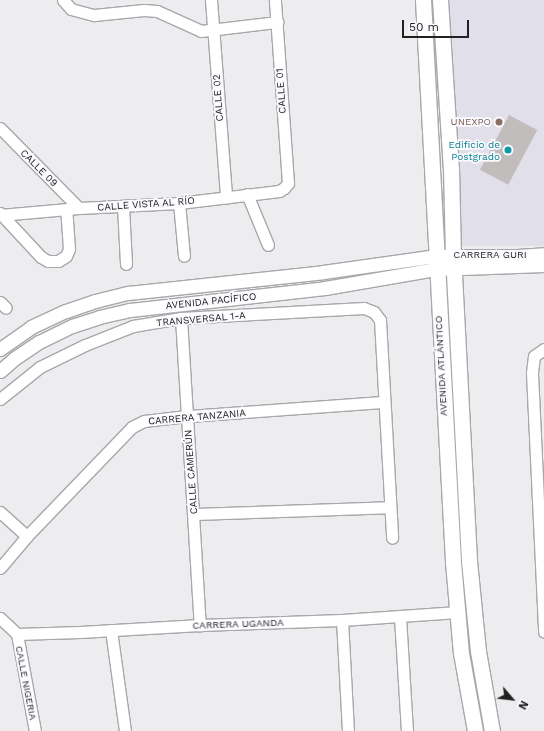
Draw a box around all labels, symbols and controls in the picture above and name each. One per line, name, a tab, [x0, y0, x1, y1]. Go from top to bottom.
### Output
scale bar	[404, 12, 471, 38]
text: 50 m	[409, 20, 439, 34]
street label: CALLE 01	[273, 68, 289, 114]
street label: CALLE 02	[210, 74, 226, 122]
place label: UNEXPO	[451, 116, 491, 128]
marker: UNEXPO	[494, 117, 504, 127]
place label: Edificio de Postgrado	[449, 138, 500, 162]
marker: Edificio de Postgrado	[503, 145, 513, 155]
street label: CALLE 09	[18, 147, 60, 189]
street label: CALLE VISTA AL RÍO	[96, 195, 196, 213]
street label: CARRERA GURI	[453, 249, 527, 261]
street label: AVENIDA PACÍFICO	[165, 290, 257, 312]
street label: TRANSVERSAL 1-A	[156, 309, 246, 329]
street label: AVENIDA ATLÁNTICO	[432, 315, 450, 417]
street label: CARRERA TANZANIA	[147, 407, 247, 427]
street label: CALLE CAMERÚN	[182, 429, 200, 515]
street label: CARRERA UGANDA	[192, 616, 284, 632]
street label: CALLE NIGERIA	[13, 645, 39, 721]
north arrow	[492, 679, 532, 719]
text: N	[515, 698, 531, 712]

